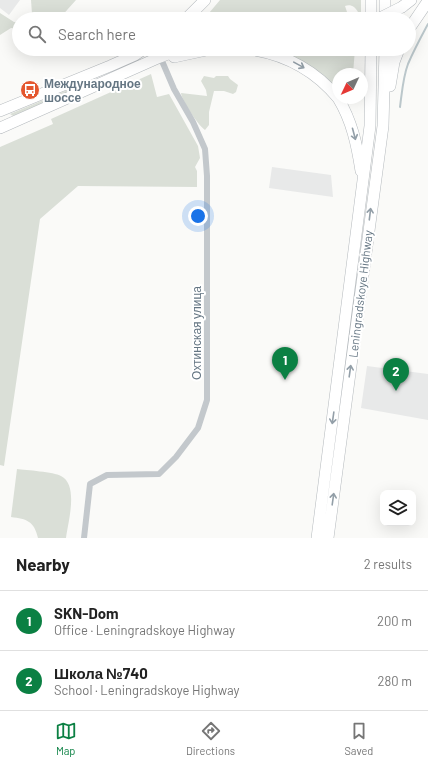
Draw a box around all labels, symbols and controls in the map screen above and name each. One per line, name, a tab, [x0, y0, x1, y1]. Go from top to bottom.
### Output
search box	[12, 12, 416, 56]
icon: search	[26, 23, 48, 45]
text: Search here	[58, 25, 136, 43]
one-way arrow	[293, 62, 305, 69]
north arrow	[332, 68, 368, 104]
place label: Международное шоссе	[44, 76, 141, 104]
bus stop icon: Международное шоссе	[19, 79, 41, 101]
one-way arrow	[350, 127, 358, 140]
your location	[188, 206, 208, 226]
one-way arrow	[366, 208, 374, 221]
street label: Leningradskoye Highway	[345, 229, 375, 359]
street label: Охтинская улица	[189, 286, 204, 380]
pin: 1	[272, 347, 298, 380]
pin: 2	[383, 358, 409, 391]
one-way arrow	[347, 364, 354, 377]
one-way arrow	[329, 411, 337, 424]
map controls	[380, 490, 416, 526]
button: layers	[380, 490, 416, 526]
one-way arrow	[329, 493, 337, 506]
text: Nearby	[16, 554, 70, 574]
text: 2 results	[364, 556, 412, 572]
text: SKN-Dom	[54, 604, 119, 622]
text: 1	[27, 613, 31, 629]
text: 200 m	[377, 613, 412, 629]
text: Office · Leningradskoye Highway	[54, 622, 235, 638]
text: Школа №740	[54, 664, 148, 682]
text: 2	[25, 673, 33, 689]
text: 280 m	[378, 673, 412, 689]
text: School · Leningradskoye Highway	[54, 682, 240, 698]
tab: Map	[55, 720, 77, 757]
tab: Directions	[186, 720, 235, 757]
tab: Saved	[344, 720, 373, 757]

